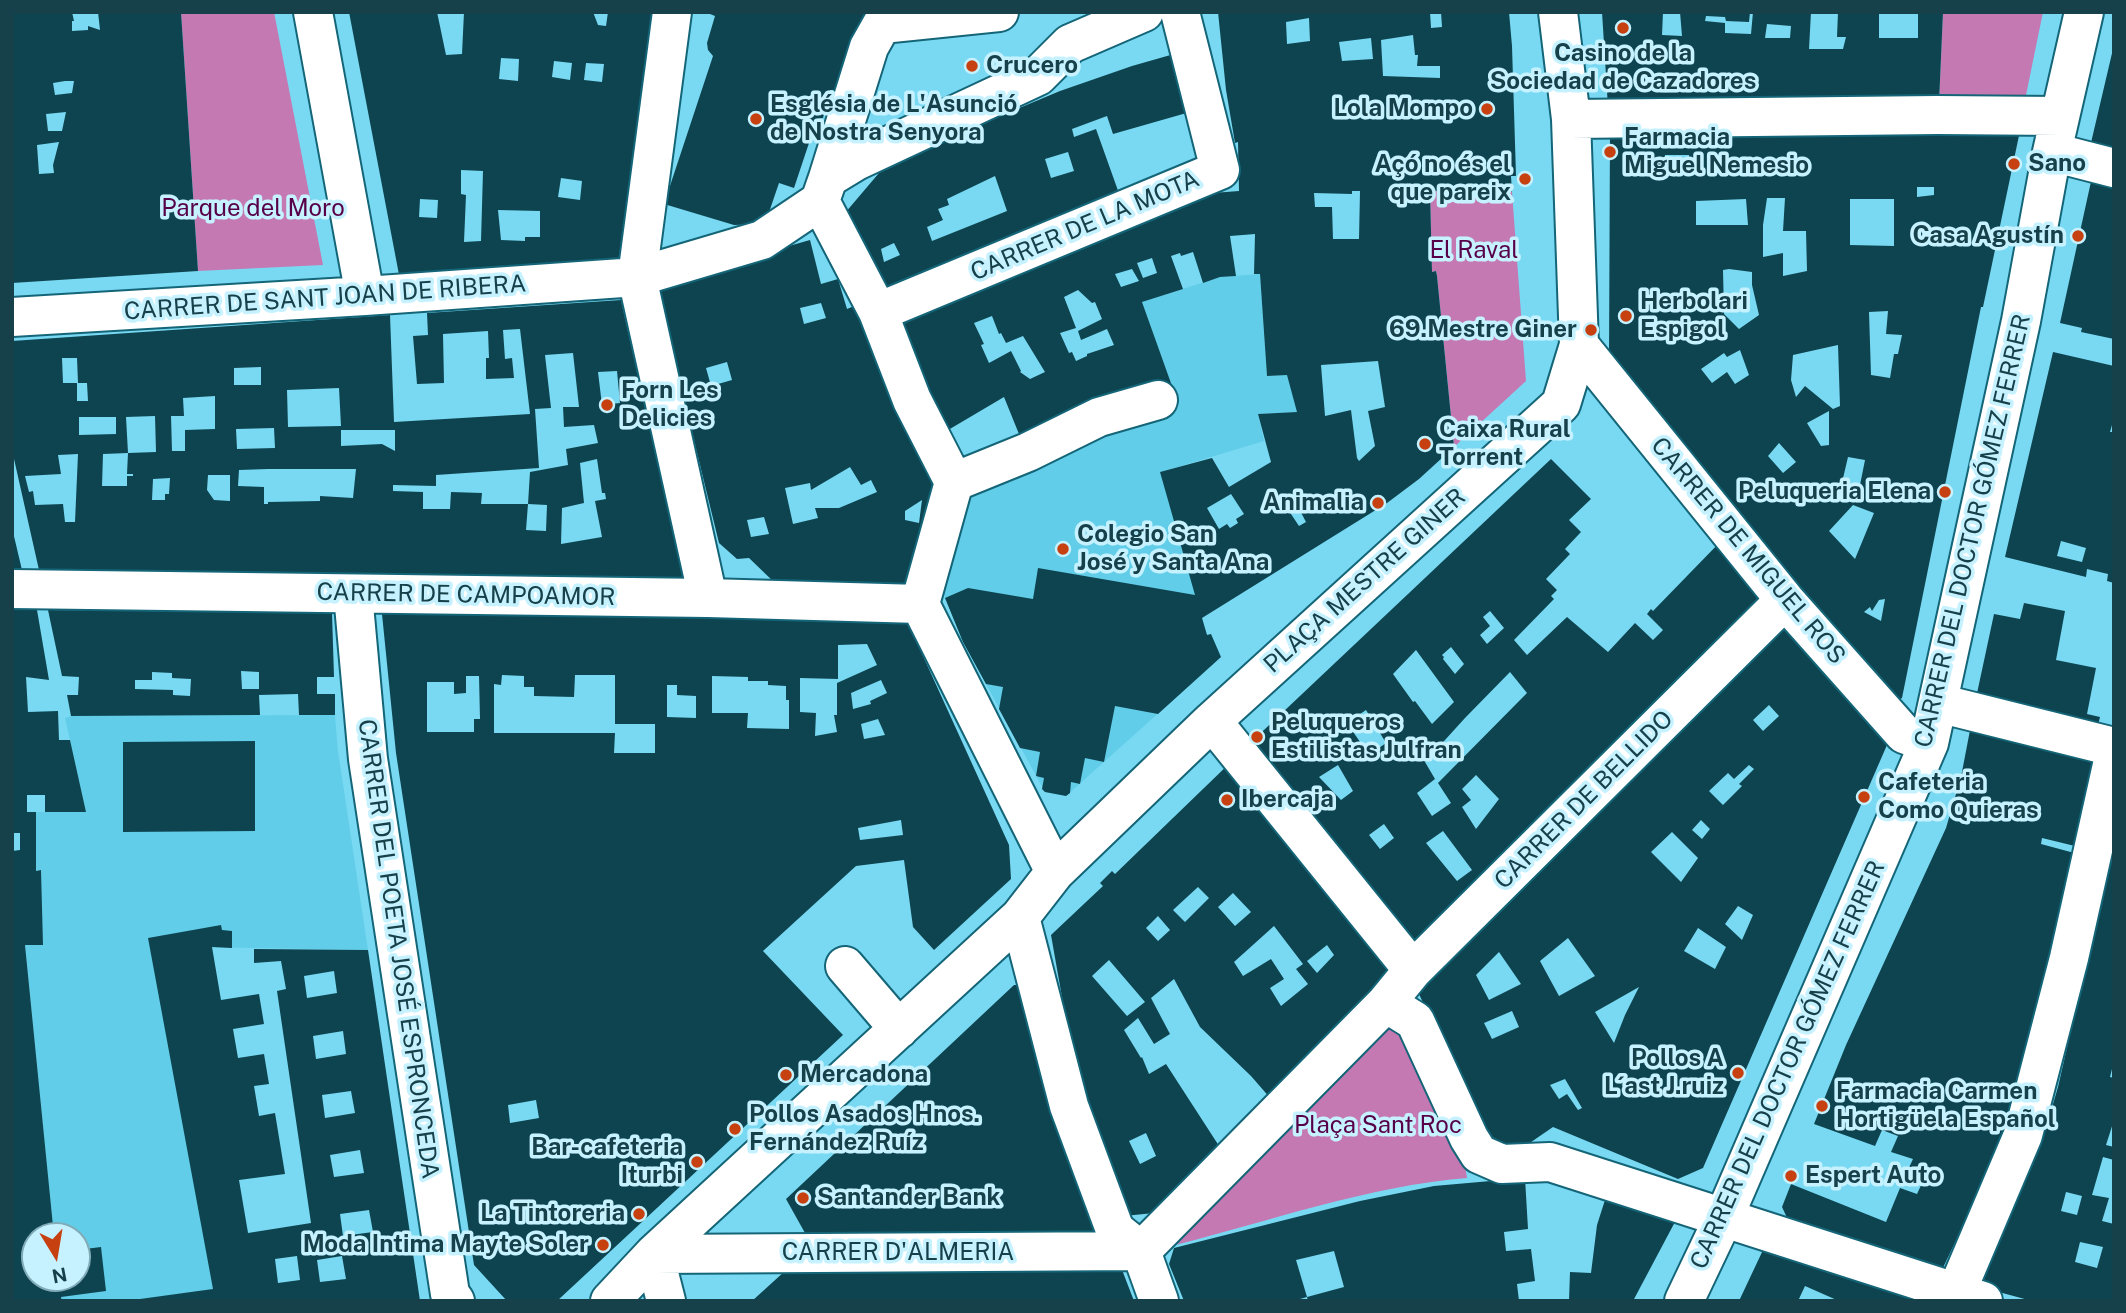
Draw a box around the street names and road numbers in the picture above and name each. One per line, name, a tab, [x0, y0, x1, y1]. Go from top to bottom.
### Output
street label: CARRER DE LA MOTA	[966, 165, 1204, 287]
street label: CARRER DE SANT JOAN DE RIBERA	[123, 270, 527, 326]
street label: CARRER DEL DOCTOR GÓMEZ FERRER	[1909, 312, 2037, 750]
street label: CARRER DE MIGUEL ROS	[1645, 432, 1851, 670]
street label: PLAÇA MESTRE GINER	[1258, 483, 1472, 679]
street label: CARRER DE CAMPOAMOR	[316, 578, 616, 612]
street label: CARRER DE BELLIDO	[1489, 705, 1679, 895]
street label: CARRER DEL POETA JOSÉ ESPRONCEDA	[351, 717, 445, 1181]
street label: CARRER DEL DOCTOR GÓMEZ FERRER	[1685, 856, 1891, 1274]
street label: CARRER D'ALMERIA	[782, 1239, 1014, 1267]

